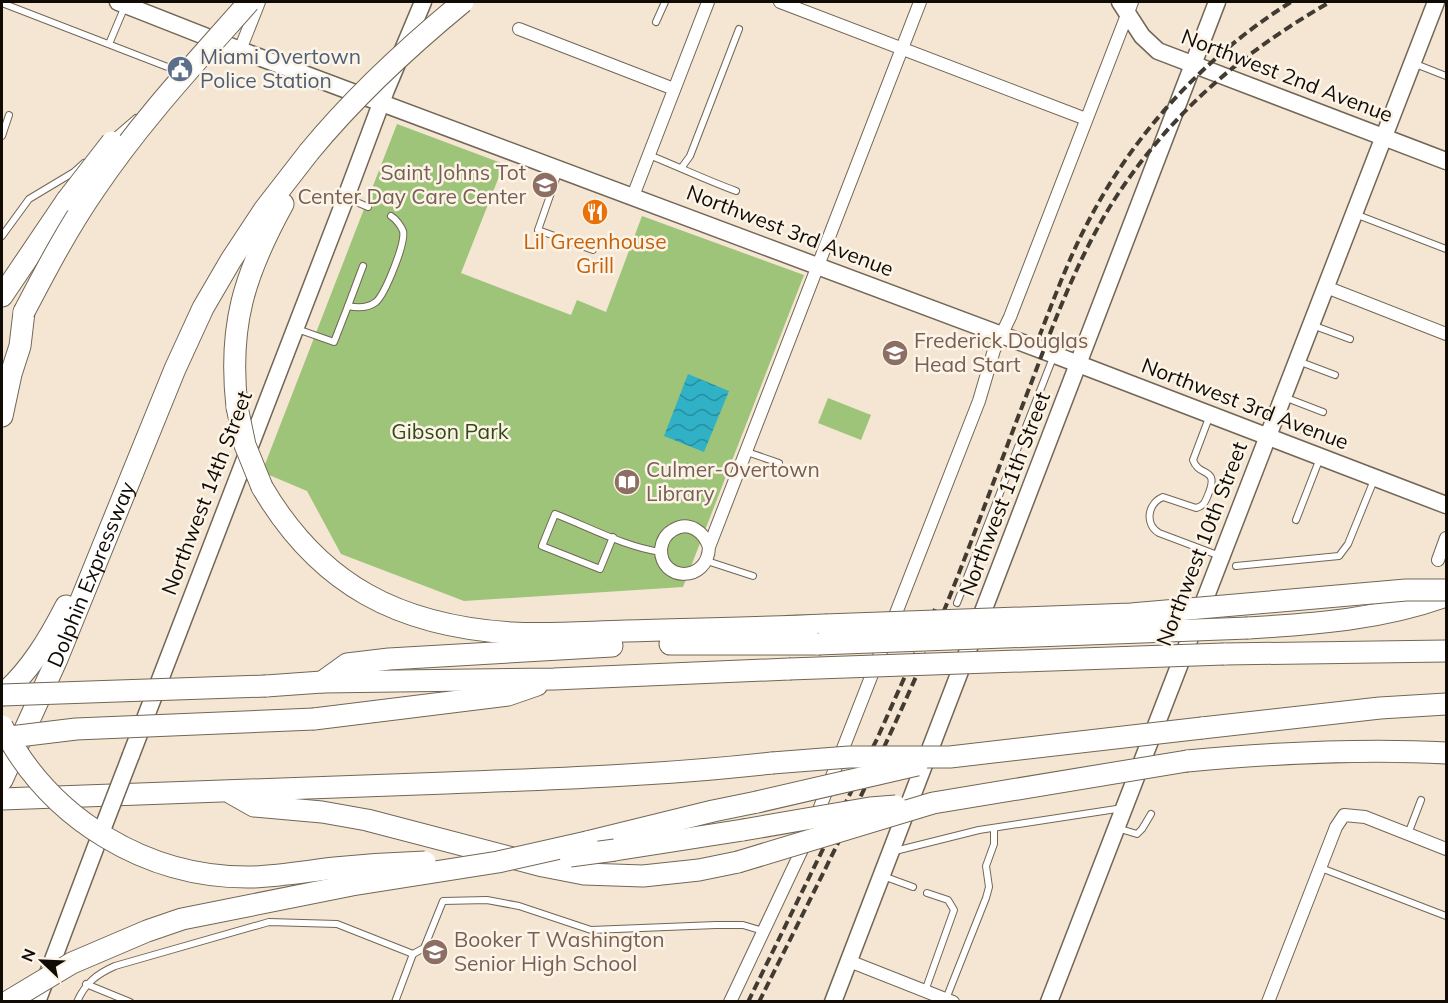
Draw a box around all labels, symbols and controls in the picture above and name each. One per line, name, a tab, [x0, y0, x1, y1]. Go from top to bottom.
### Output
street label: Northwest 2nd Avenue	[1178, 23, 1397, 127]
place label: Miami Overtown Police Station	[200, 43, 361, 93]
public building icon: Miami Overtown Police Station	[165, 54, 195, 84]
place label: Saint Johns Tot Center Day Care Center	[297, 159, 526, 209]
school or university icon: Saint Johns Tot Center Day Care Center	[530, 170, 560, 200]
street label: Northwest 3rd Avenue	[683, 179, 897, 282]
restaurant icon: Lil Greenhouse Grill	[580, 197, 610, 227]
place label: Lil Greenhouse Grill	[523, 228, 667, 278]
place label: Frederick Douglas Head Start	[914, 327, 1088, 377]
school or university icon: Frederick Douglas Head Start	[880, 338, 910, 368]
street label: Northwest 3rd Avenue	[1138, 352, 1352, 455]
street label: Northwest 14th Street	[155, 387, 257, 598]
street label: Northwest 11th Street	[953, 388, 1055, 599]
park label: Gibson Park	[391, 418, 509, 444]
street label: Northwest 10th Street	[1150, 438, 1252, 649]
place label: Culmer-Overtown Library	[646, 456, 820, 506]
library icon: Culmer-Overtown Library	[612, 467, 642, 497]
street label: Dolphin Expressway	[41, 478, 140, 671]
place label: Booker T Washington Senior High School	[454, 926, 664, 976]
north arrow	[12, 931, 72, 991]
school or university icon: Booker T Washington Senior High School	[420, 937, 450, 967]
text: N	[17, 946, 40, 965]

